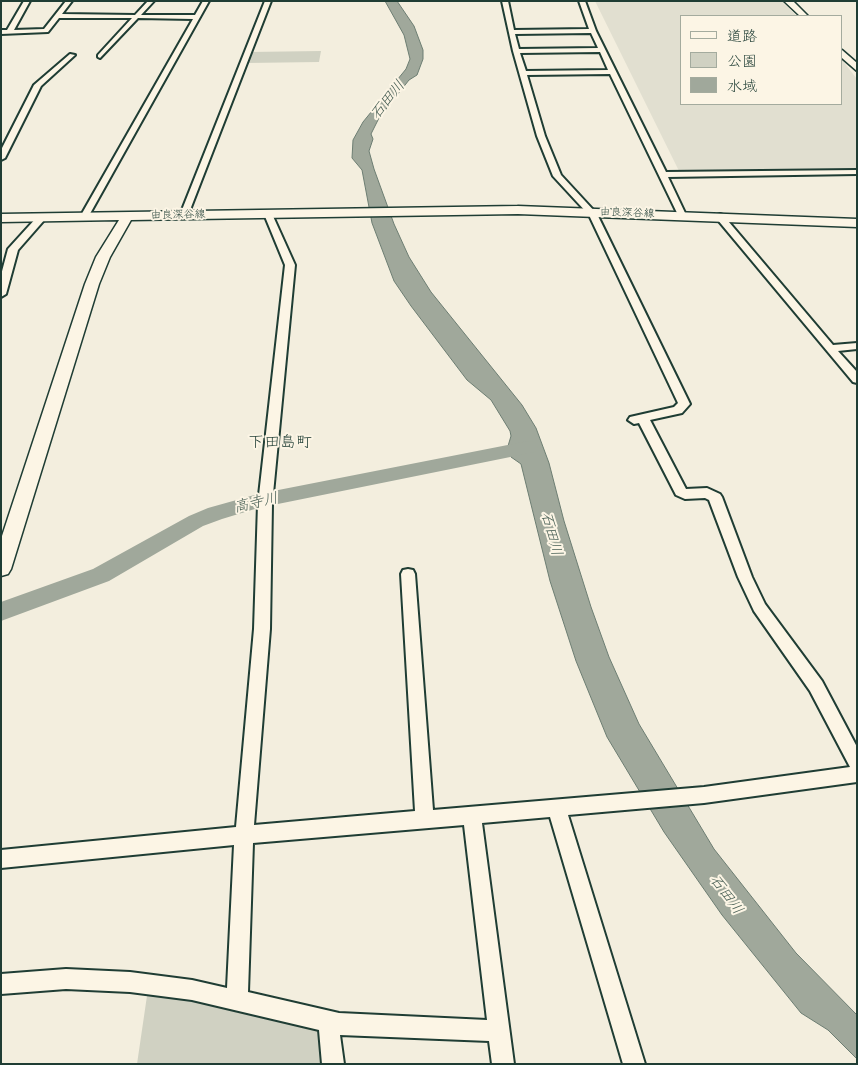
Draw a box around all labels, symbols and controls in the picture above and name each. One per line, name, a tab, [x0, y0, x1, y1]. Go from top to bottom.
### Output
legend	[680, 15, 843, 105]
text: 道路	[727, 26, 757, 46]
text: 公園	[727, 51, 757, 71]
text: 水域	[727, 76, 757, 96]
water label: 石田川	[367, 77, 409, 123]
street label: 由良深谷線	[599, 205, 655, 221]
street label: 由良深谷線	[150, 208, 206, 222]
district label: 下田島町	[248, 433, 312, 453]
water label: 高寺川	[232, 489, 280, 517]
water label: 石田川	[536, 510, 566, 558]
water label: 石田川	[705, 872, 747, 918]

